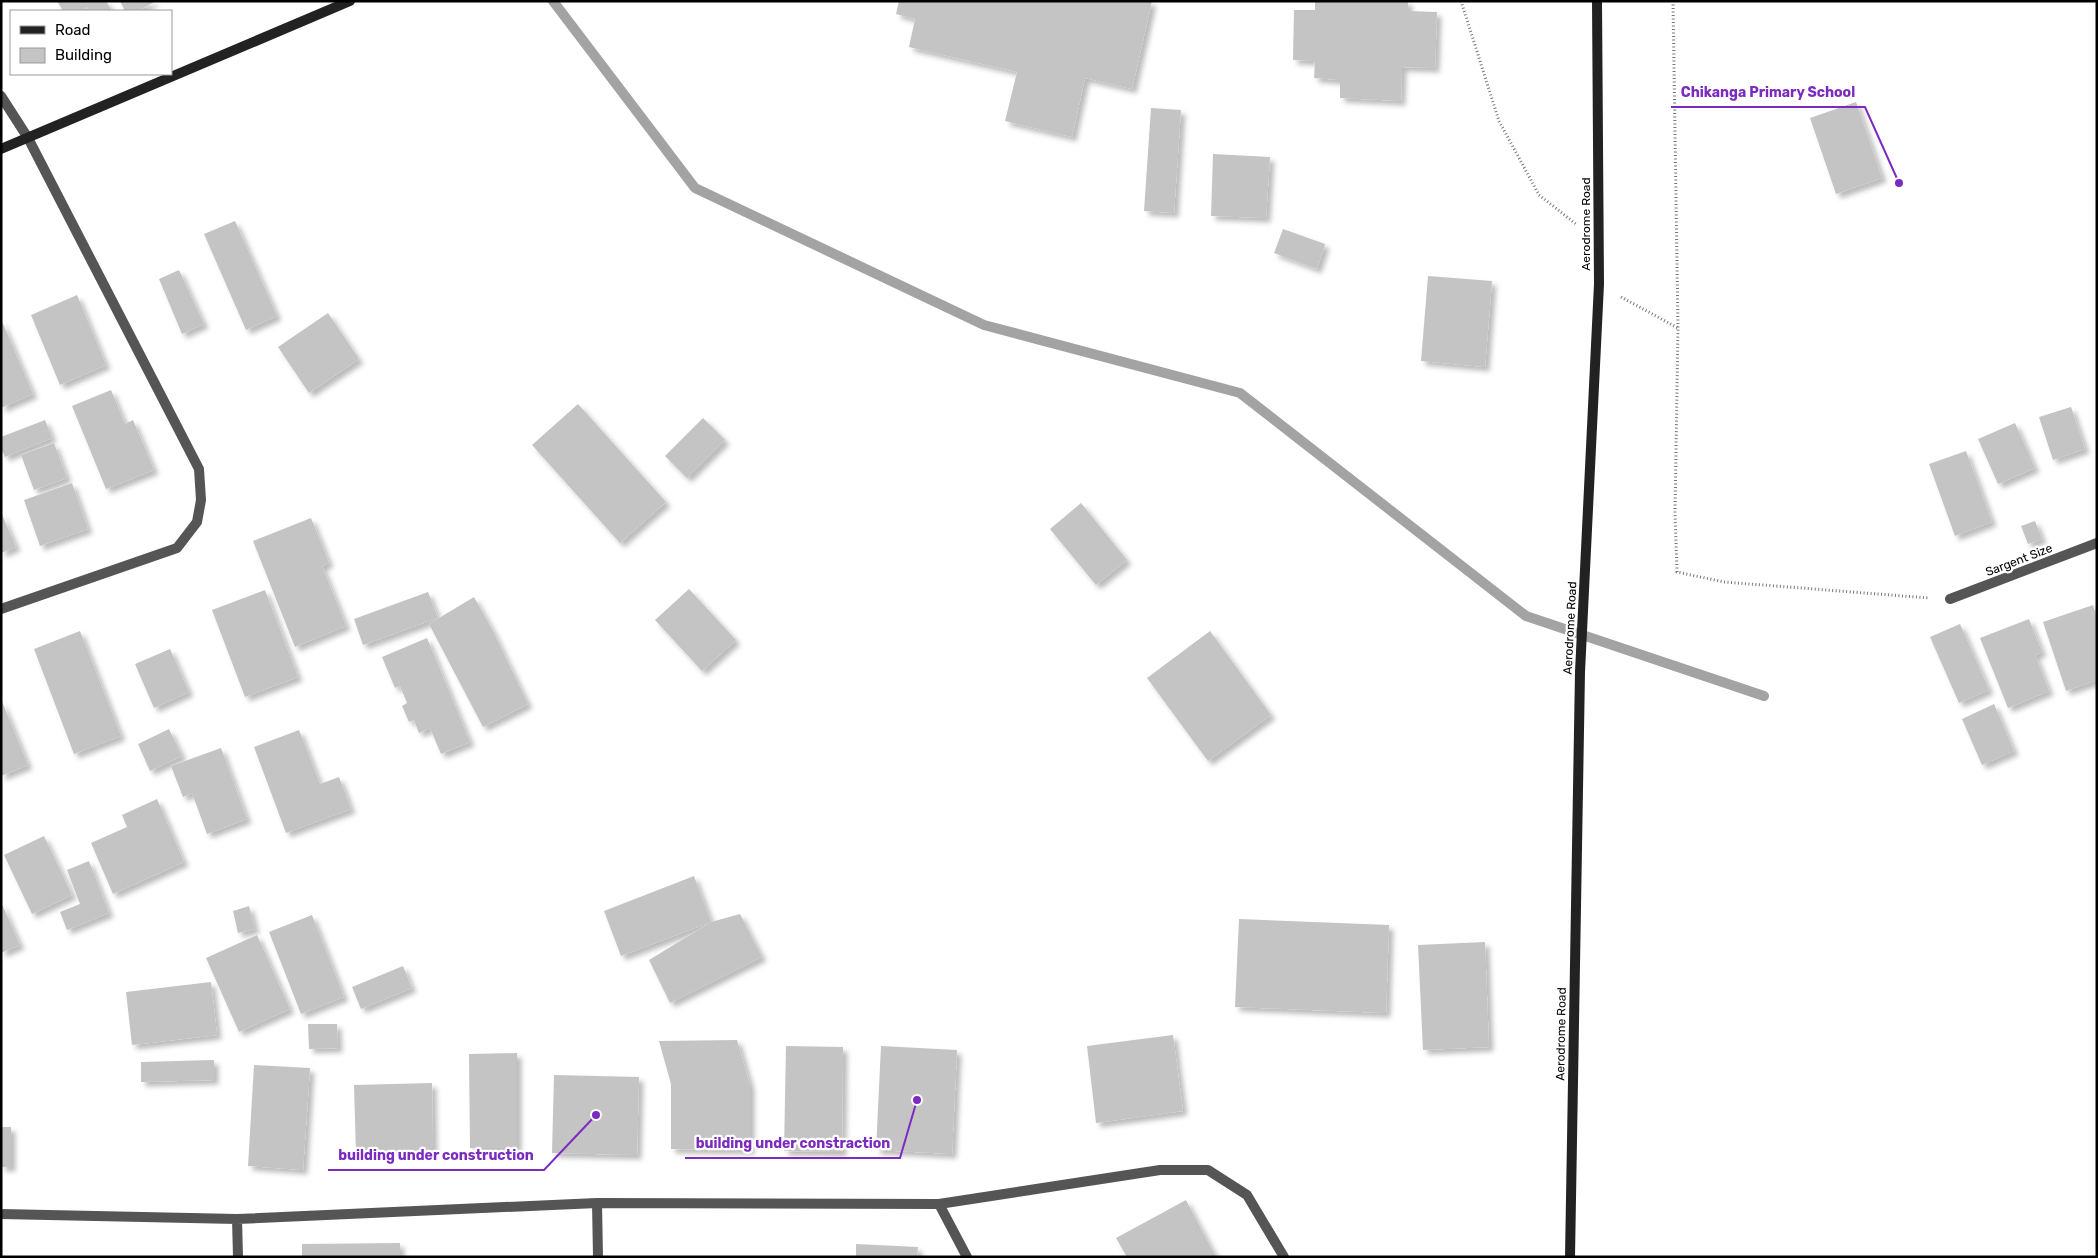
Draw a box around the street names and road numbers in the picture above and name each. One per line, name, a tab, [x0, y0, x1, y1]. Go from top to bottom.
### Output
street label: Aerodrome Road	[1579, 177, 1593, 271]
street label: Sargent Size	[1984, 541, 2055, 579]
street label: Aerodrome Road	[1561, 581, 1579, 675]
street label: Aerodrome Road	[1553, 987, 1569, 1081]

